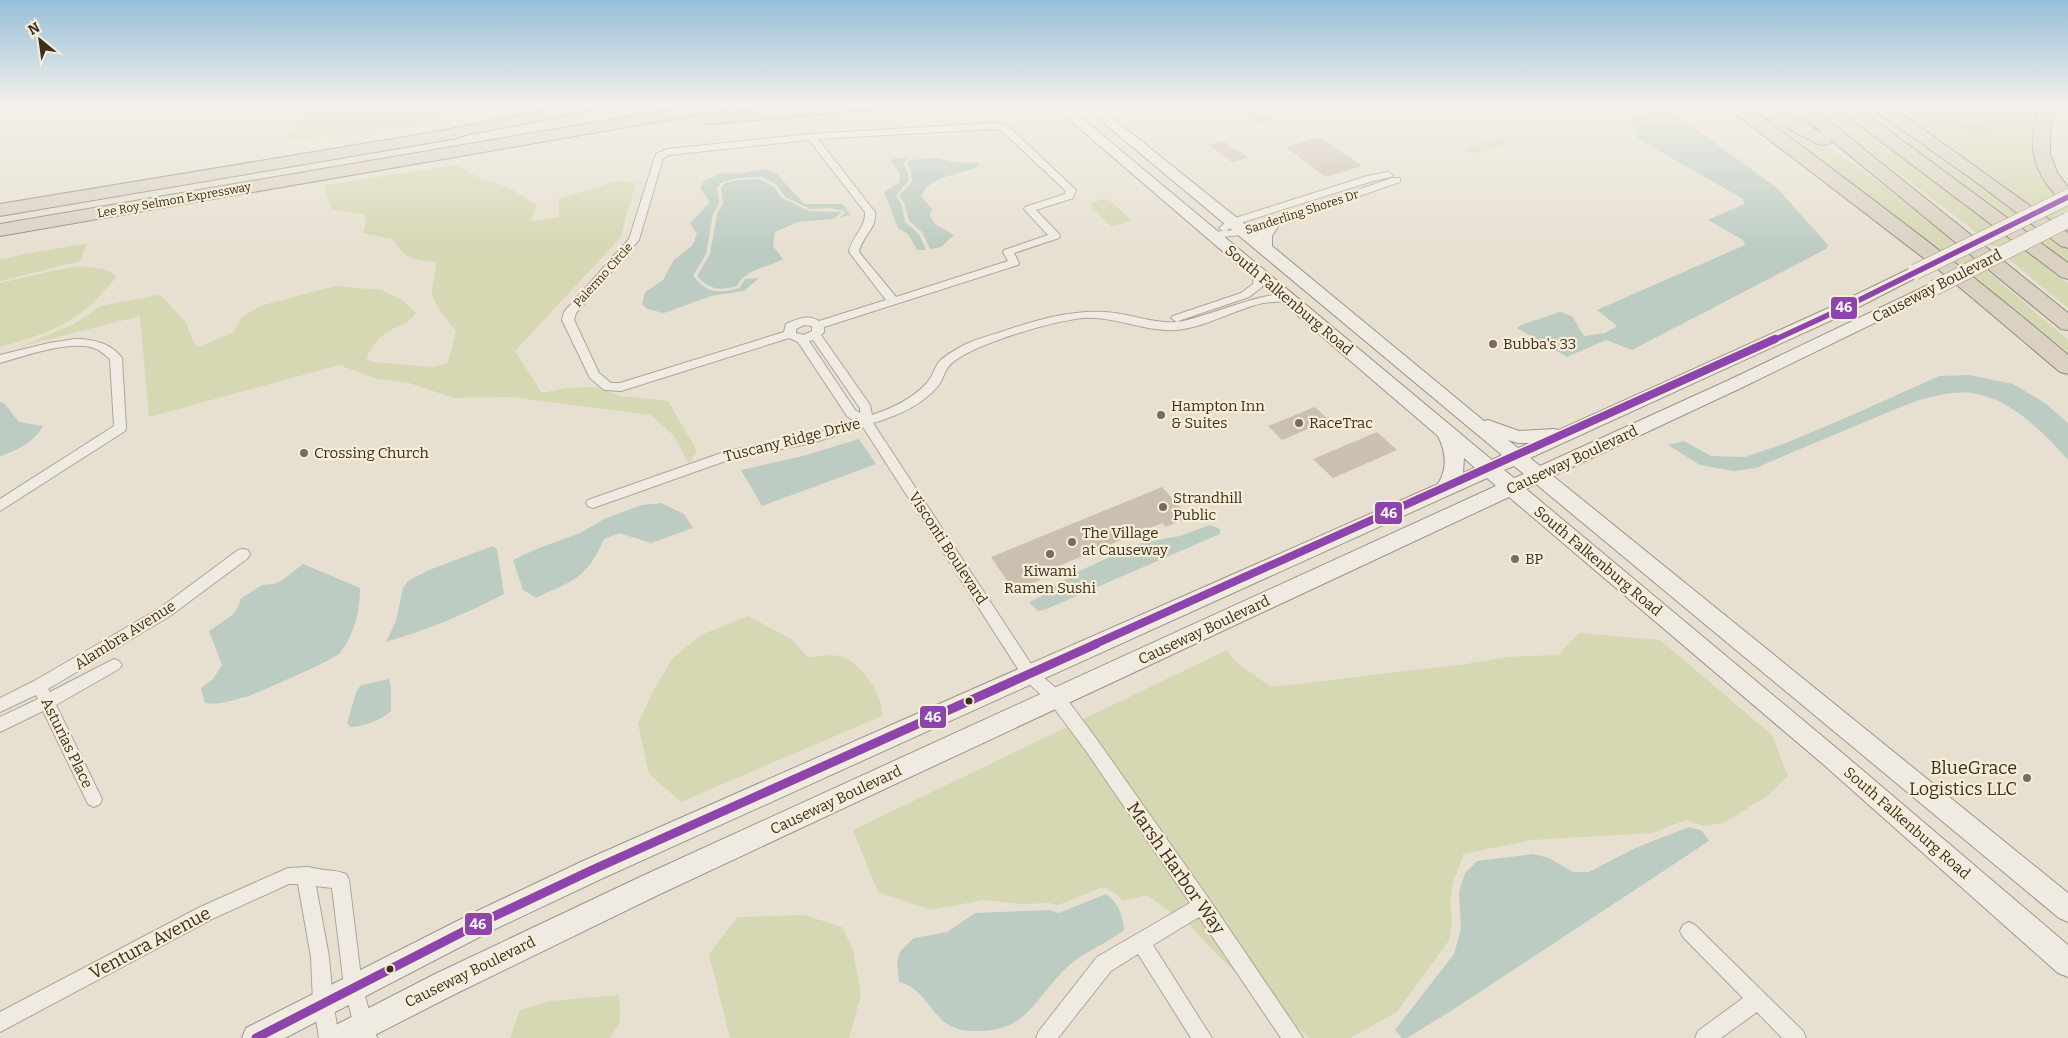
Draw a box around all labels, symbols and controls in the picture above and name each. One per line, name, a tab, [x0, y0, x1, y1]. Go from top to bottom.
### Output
north arrow	[15, 15, 65, 65]
text: N	[25, 19, 43, 39]
street label: Lee Roy Selmon Expressway	[96, 179, 253, 220]
street label: Sanderling Shores Dr	[1243, 187, 1361, 237]
street label: Palermo Circle	[571, 240, 635, 310]
street label: South Falkenburg Road	[1221, 241, 1357, 359]
street label: Causeway Boulevard	[1869, 245, 2005, 326]
line badge: 46	[1830, 296, 1858, 320]
text: 46	[1836, 299, 1852, 316]
place label: Bubba's 33	[1503, 335, 1576, 353]
marker: Bubba's 33	[1487, 338, 1499, 350]
place label: Hampton Inn & Suites	[1171, 397, 1265, 432]
marker: Hampton Inn & Suites	[1155, 409, 1167, 421]
street label: Tuscany Ridge Drive	[722, 414, 862, 466]
place label: RaceTrac	[1309, 414, 1373, 432]
marker: RaceTrac	[1293, 417, 1305, 429]
street label: Causeway Boulevard	[1503, 422, 1641, 498]
place label: Crossing Church	[314, 444, 429, 462]
marker: Crossing Church	[298, 447, 310, 459]
street label: Visconti Boulevard	[905, 488, 991, 608]
place label: Strandhill Public	[1173, 489, 1242, 524]
marker: Strandhill Public	[1157, 501, 1169, 513]
line badge: 46	[1374, 501, 1403, 525]
street label: South Falkenburg Road	[1530, 502, 1666, 620]
text: 46	[1381, 505, 1397, 522]
place label: The Village at Causeway	[1082, 524, 1168, 559]
marker: The Village at Causeway	[1066, 536, 1078, 548]
marker: Kiwami Ramen Sushi	[1044, 548, 1056, 560]
place label: BP	[1525, 550, 1543, 568]
marker: BP	[1509, 553, 1521, 565]
place label: Kiwami Ramen Sushi	[1004, 562, 1096, 597]
street label: Causeway Boulevard	[1135, 592, 1273, 668]
street label: Alambra Avenue	[71, 597, 179, 673]
street label: Asturias Place	[37, 695, 97, 791]
unlabelled marker	[964, 696, 974, 706]
line badge: 46	[919, 705, 947, 729]
text: 46	[925, 709, 941, 726]
place label: BlueGrace Logistics LLC	[1909, 757, 2017, 800]
street label: Causeway Boulevard	[767, 762, 905, 838]
street label: South Falkenburg Road	[1840, 763, 1974, 883]
marker: BlueGrace Logistics LLC	[2021, 772, 2033, 784]
street label: Marsh Harbor Way	[1122, 798, 1230, 939]
street label: Ventura Avenue	[86, 902, 214, 984]
line badge: 46	[464, 912, 493, 936]
text: 46	[470, 916, 486, 933]
street label: Causeway Boulevard	[402, 933, 538, 1011]
unlabelled marker	[385, 964, 395, 974]

